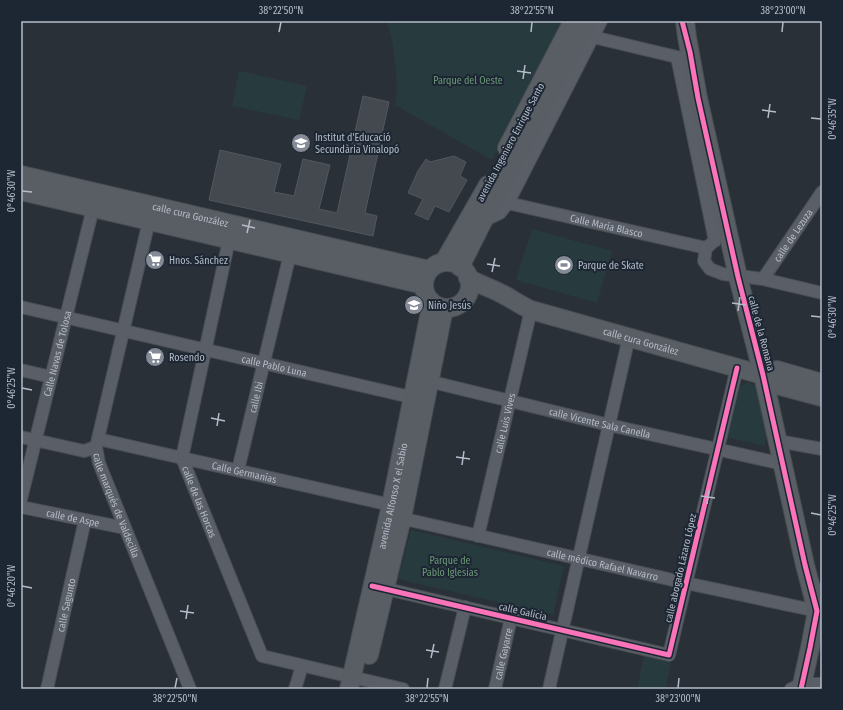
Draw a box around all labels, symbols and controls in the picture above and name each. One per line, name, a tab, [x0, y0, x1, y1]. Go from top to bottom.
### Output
text: 38°22'50"N	[259, 5, 303, 17]
text: 38°22'55"N	[510, 5, 554, 17]
text: 38°23'00"N	[760, 5, 806, 17]
park label: Parque del Oeste	[433, 75, 503, 87]
street label: avenida Ingeniero Enrique Santo	[474, 81, 547, 204]
text: 0°46'35"W	[827, 98, 839, 140]
school or university icon: Institut d'Educació Secundària Vinalopó	[290, 132, 312, 154]
place label: Institut d'Educació Secundària Vinalopó	[315, 132, 399, 156]
text: 0°46'30"W	[6, 169, 18, 212]
street label: calle cura González	[151, 201, 230, 230]
street label: calle de Lezuza	[771, 207, 816, 264]
street label: Calle María Blasco	[569, 212, 644, 240]
supermarket icon: Hnos. Sánchez	[144, 249, 166, 271]
sports icon: Parque de Skate	[553, 254, 575, 276]
place label: Hnos. Sánchez	[169, 255, 228, 267]
place label: Parque de Skate	[578, 260, 644, 272]
school or university icon: Niño Jesús	[403, 294, 425, 316]
street label: calle de la Romana	[745, 294, 777, 372]
text: 0°46'30"W	[827, 295, 839, 338]
place label: Niño Jesús	[428, 299, 471, 312]
street label: Calle Navas de Tolosa	[42, 309, 74, 398]
street label: calle cura González	[602, 326, 680, 358]
supermarket icon: Rosendo	[144, 346, 166, 368]
place label: Rosendo	[169, 352, 205, 364]
street label: calle Pablo Luna	[240, 353, 308, 380]
text: 0°46'25"W	[6, 367, 18, 409]
street label: calle Ibi	[247, 380, 266, 414]
street label: calle Luis Vives	[493, 392, 518, 455]
street label: calle Vicente Sala Canella	[548, 406, 652, 441]
street label: avenida Alfonso X el Sabio	[376, 442, 410, 550]
street label: calle marqués de Valdecilla	[90, 452, 142, 560]
street label: Calle Germanías	[211, 460, 278, 486]
street label: calle de las Horcas	[179, 464, 219, 540]
text: 0°46'25"W	[827, 494, 839, 536]
street label: calle de Aspe	[45, 507, 100, 530]
street label: calle abogado Lázaro López	[663, 512, 699, 624]
street label: calle médico Rafael Navarro	[546, 547, 659, 584]
park label: Parque de Pablo Iglesias	[422, 555, 478, 579]
text: 0°46'20"W	[6, 564, 18, 607]
street label: calle Sagunto	[55, 577, 79, 633]
street label: calle Galicia	[498, 601, 548, 623]
street label: calle Gayarre	[492, 627, 516, 681]
text: 38°22'50"N	[153, 693, 197, 705]
text: 38°22'55"N	[405, 693, 449, 705]
text: 38°23'00"N	[655, 693, 701, 705]

